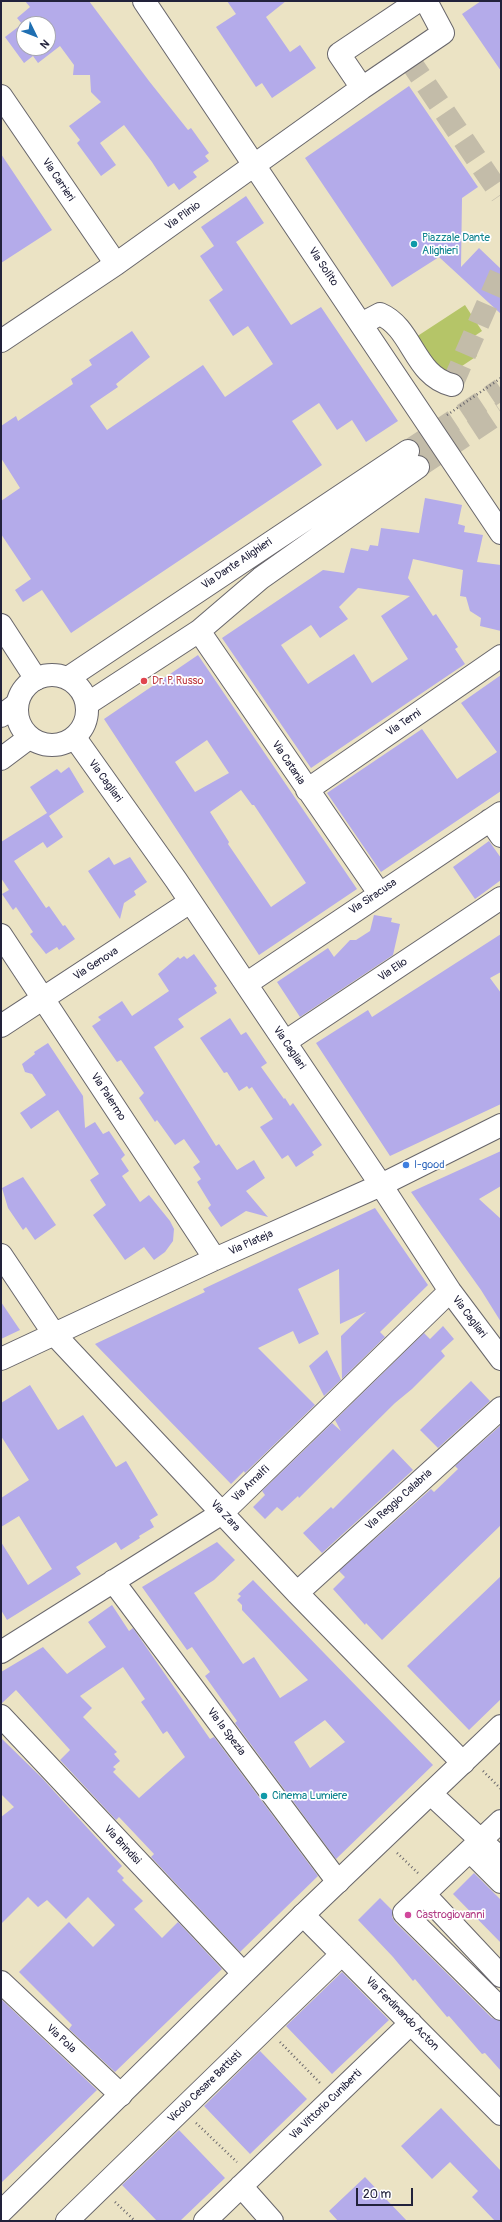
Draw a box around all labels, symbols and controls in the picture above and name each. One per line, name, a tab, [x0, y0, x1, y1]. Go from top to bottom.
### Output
north arrow	[16, 16, 56, 56]
text: N	[37, 37, 52, 51]
street label: Via Carrieri	[39, 156, 77, 204]
street label: Via Plinio	[163, 199, 203, 233]
place label: Piazzale Dante Alighieri	[422, 231, 490, 257]
marker: Piazzale Dante Alighieri	[409, 239, 419, 249]
street label: Via Solìto	[305, 245, 341, 289]
street label: Via Dante Alighieri	[199, 536, 275, 592]
place label: Dr. P. Russo	[152, 674, 203, 688]
marker: Dr. P. Russo	[139, 676, 149, 686]
street label: Via Terni	[384, 707, 424, 739]
street label: Via Catania	[269, 739, 307, 787]
street label: Via Cagliari	[85, 757, 125, 805]
street label: Via Siracusa	[347, 876, 399, 918]
street label: Via Genova	[71, 945, 121, 983]
street label: Via Elio	[376, 956, 410, 984]
street label: Via Cagliari	[270, 1024, 308, 1072]
street label: Via Palermo	[88, 1071, 128, 1123]
place label: I-good	[414, 1158, 445, 1172]
marker: I-good	[401, 1160, 411, 1170]
street label: Via Plateja	[227, 1227, 275, 1259]
street label: Via Cagliari	[449, 1293, 489, 1341]
street label: Via Amalfi	[230, 1463, 272, 1505]
street label: Via Reggio Calabria	[363, 1467, 435, 1533]
street label: Via Zara	[207, 1498, 243, 1534]
street label: Via la Spezia	[204, 1706, 248, 1758]
place label: Cinema Lumiere	[272, 1789, 347, 1803]
marker: Cinema Lumiere	[259, 1791, 269, 1801]
street label: Via Brindisi	[101, 1823, 143, 1867]
place label: Castrogiovanni	[416, 1908, 484, 1922]
marker: Castrogiovanni	[403, 1910, 413, 1920]
street label: Via Ferdinando Acton	[362, 1974, 442, 2054]
street label: Via Pola	[43, 2022, 79, 2056]
street label: Vicolo Cesare Battisti	[165, 2048, 245, 2126]
street label: Via Vittorio Cuniberti	[287, 2067, 365, 2143]
scale bar	[358, 2180, 415, 2206]
text: 20 m	[363, 2187, 391, 2202]

